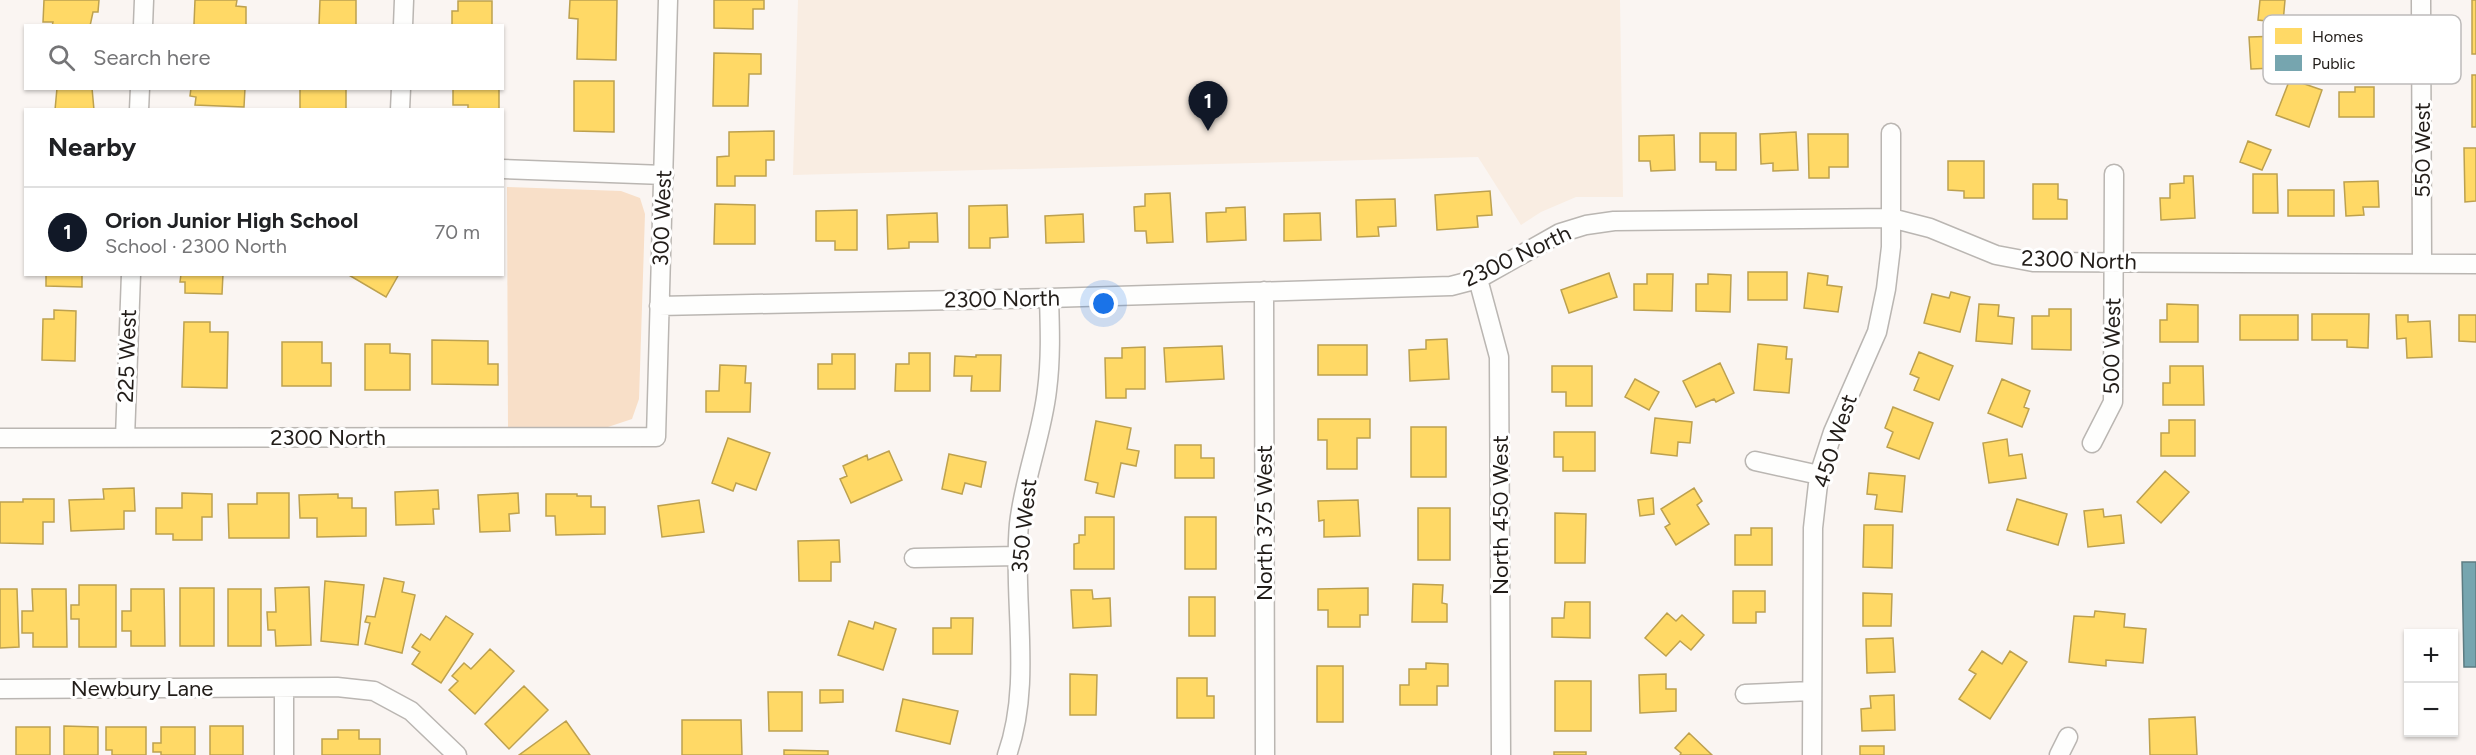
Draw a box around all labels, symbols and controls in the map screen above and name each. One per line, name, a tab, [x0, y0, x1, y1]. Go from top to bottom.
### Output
legend	[2263, 15, 2461, 84]
search box	[24, 24, 504, 90]
text: Homes	[2312, 27, 2363, 46]
icon: search	[45, 41, 78, 74]
text: Search here	[93, 44, 211, 71]
text: Public	[2312, 54, 2356, 73]
pin: 1	[1188, 82, 1228, 131]
street label: 550 West	[2409, 102, 2436, 198]
text: Nearby	[48, 131, 136, 163]
street label: 300 West	[647, 169, 677, 267]
text: Orion Junior High School	[105, 207, 358, 234]
street label: 2300 North	[1459, 219, 1575, 293]
text: 1	[63, 220, 72, 244]
text: 70 m	[434, 220, 480, 244]
text: School · 2300 North	[105, 234, 287, 258]
street label: 2300 North	[2021, 244, 2137, 276]
street label: 2300 North	[944, 284, 1060, 314]
your location	[1089, 289, 1118, 318]
street label: 500 West	[2098, 297, 2126, 395]
street label: 225 West	[112, 309, 142, 403]
street label: 450 West	[1807, 391, 1863, 491]
street label: 2300 North	[270, 424, 386, 451]
street label: North 450 West	[1487, 435, 1514, 595]
street label: North 375 West	[1251, 445, 1278, 601]
street label: 350 West	[1006, 477, 1042, 575]
map controls	[2404, 629, 2458, 737]
button: +	[2404, 629, 2458, 683]
street label: Newbury Lane	[71, 675, 213, 702]
button: −	[2404, 683, 2458, 737]

